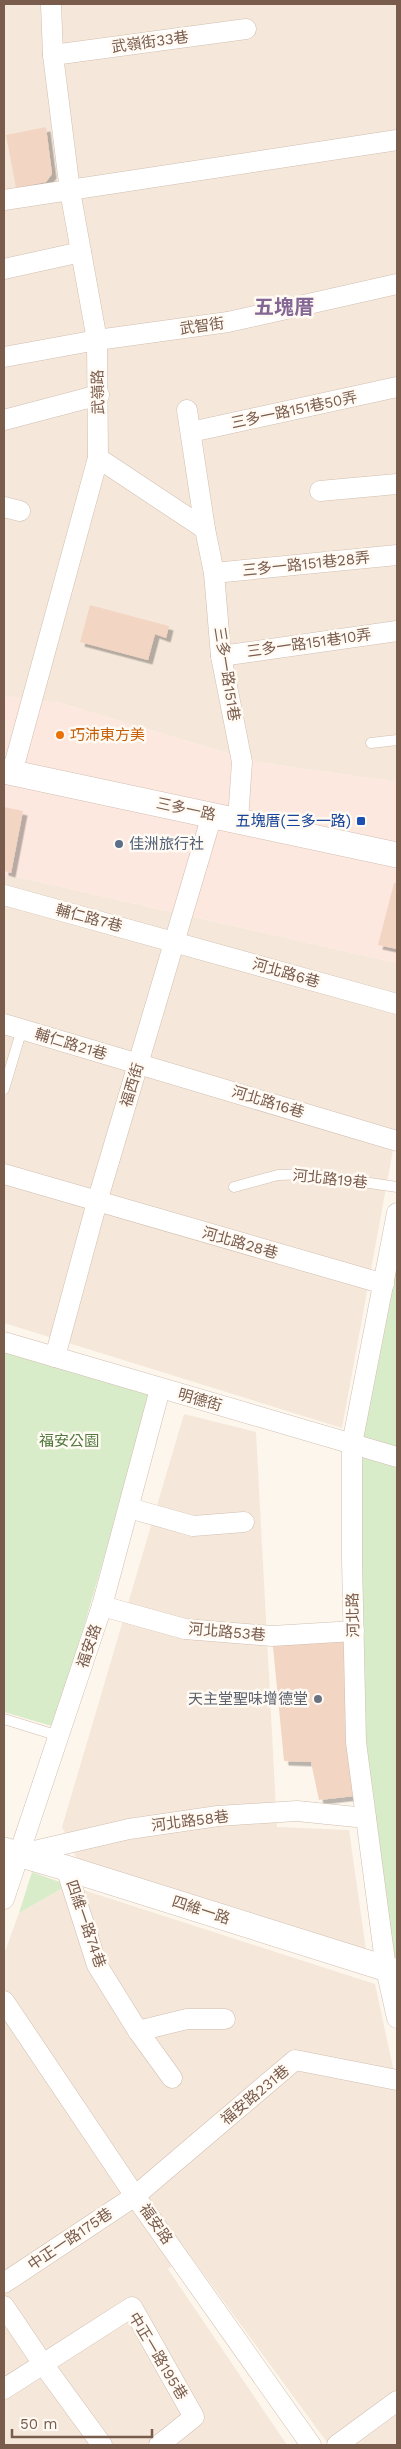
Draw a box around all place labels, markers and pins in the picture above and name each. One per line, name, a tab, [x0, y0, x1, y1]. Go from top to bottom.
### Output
place label: 巧沛東方美	[70, 726, 145, 744]
marker: 巧沛東方美	[54, 729, 66, 741]
place label: 五塊厝(三多一路)	[235, 812, 351, 830]
marker: 五塊厝(三多一路)	[355, 815, 367, 827]
place label: 佳洲旅行社	[129, 835, 204, 853]
marker: 佳洲旅行社	[113, 838, 125, 850]
place label: 天主堂聖味增德堂	[188, 1690, 308, 1708]
marker: 天主堂聖味增德堂	[312, 1693, 324, 1705]

